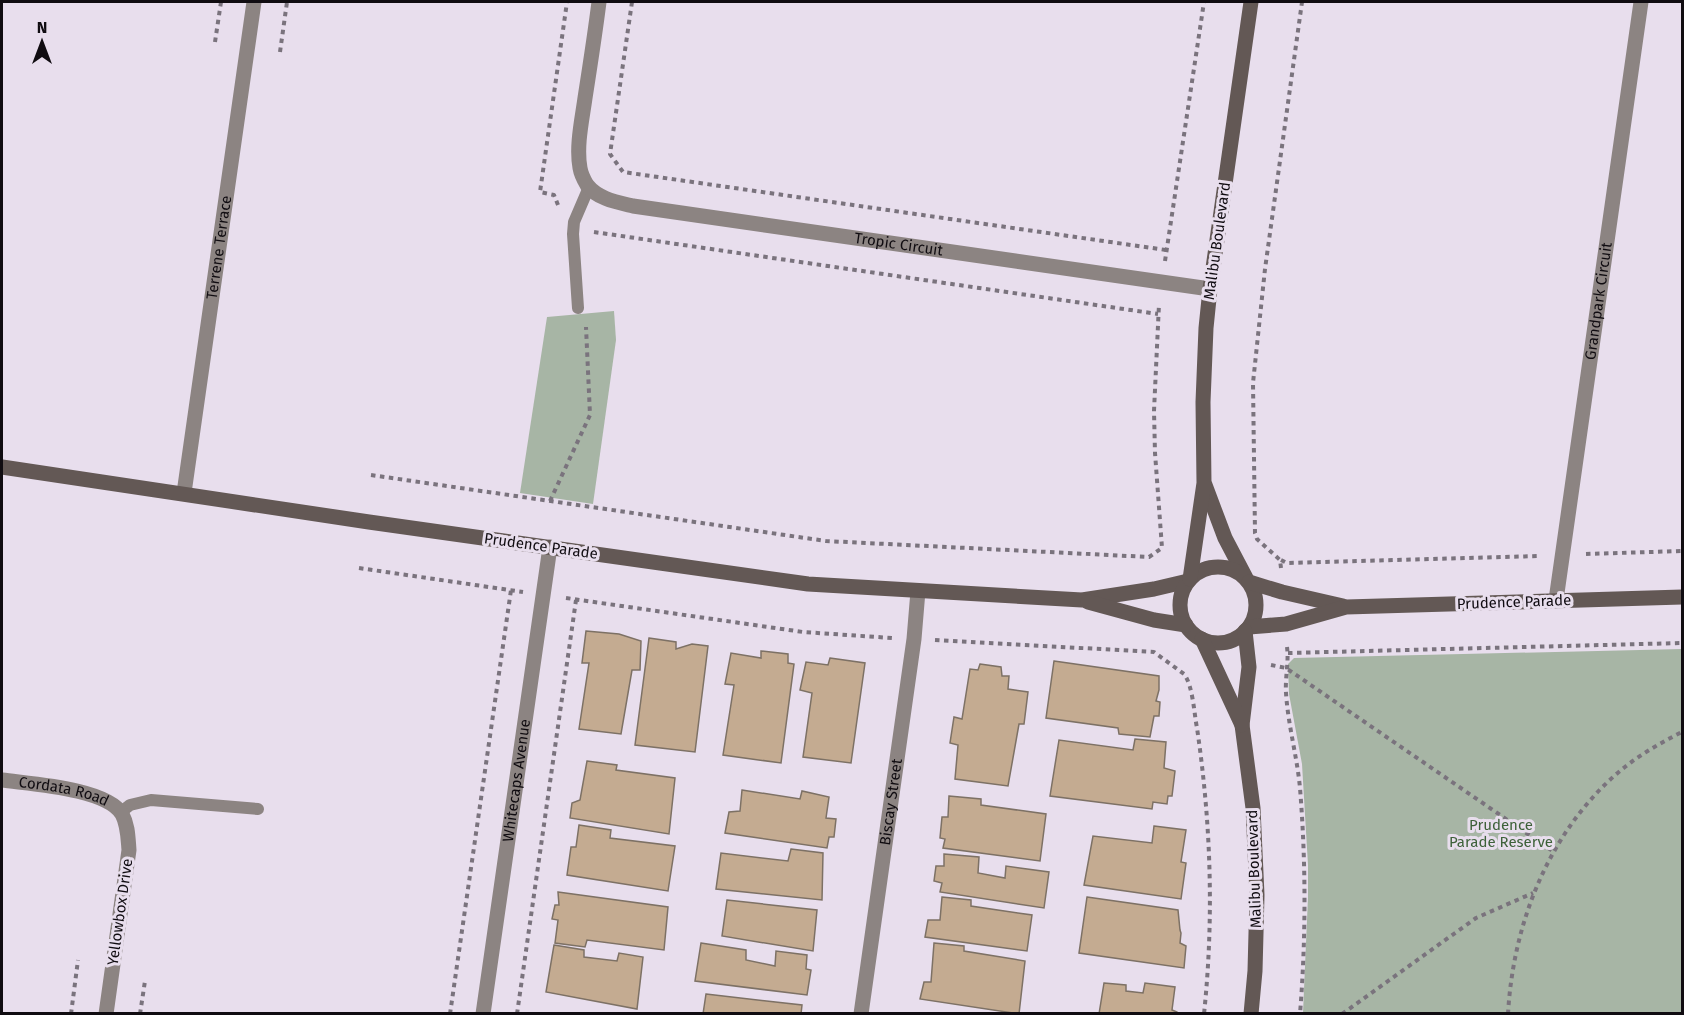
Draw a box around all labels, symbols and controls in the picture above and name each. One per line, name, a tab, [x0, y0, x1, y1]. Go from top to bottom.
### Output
north arrow	[12, 12, 72, 72]
text: N	[37, 18, 47, 37]
street label: Malibu Boulevard	[1200, 181, 1234, 301]
street label: Terrene Terrace	[203, 194, 235, 301]
street label: Tropic Circuit	[853, 229, 945, 260]
street label: Grandpark Circuit	[1581, 241, 1616, 361]
street label: Prudence Parade	[483, 529, 599, 563]
street label: Prudence Parade	[1456, 591, 1572, 613]
street label: Whitecaps Avenue	[499, 718, 534, 843]
street label: Biscay Street	[876, 757, 906, 847]
street label: Cordata Road	[18, 773, 112, 810]
street label: Malibu Boulevard	[1243, 809, 1265, 929]
park label: Prudence Parade Reserve	[1449, 816, 1553, 851]
street label: Yellowbox Drive	[104, 857, 136, 967]

